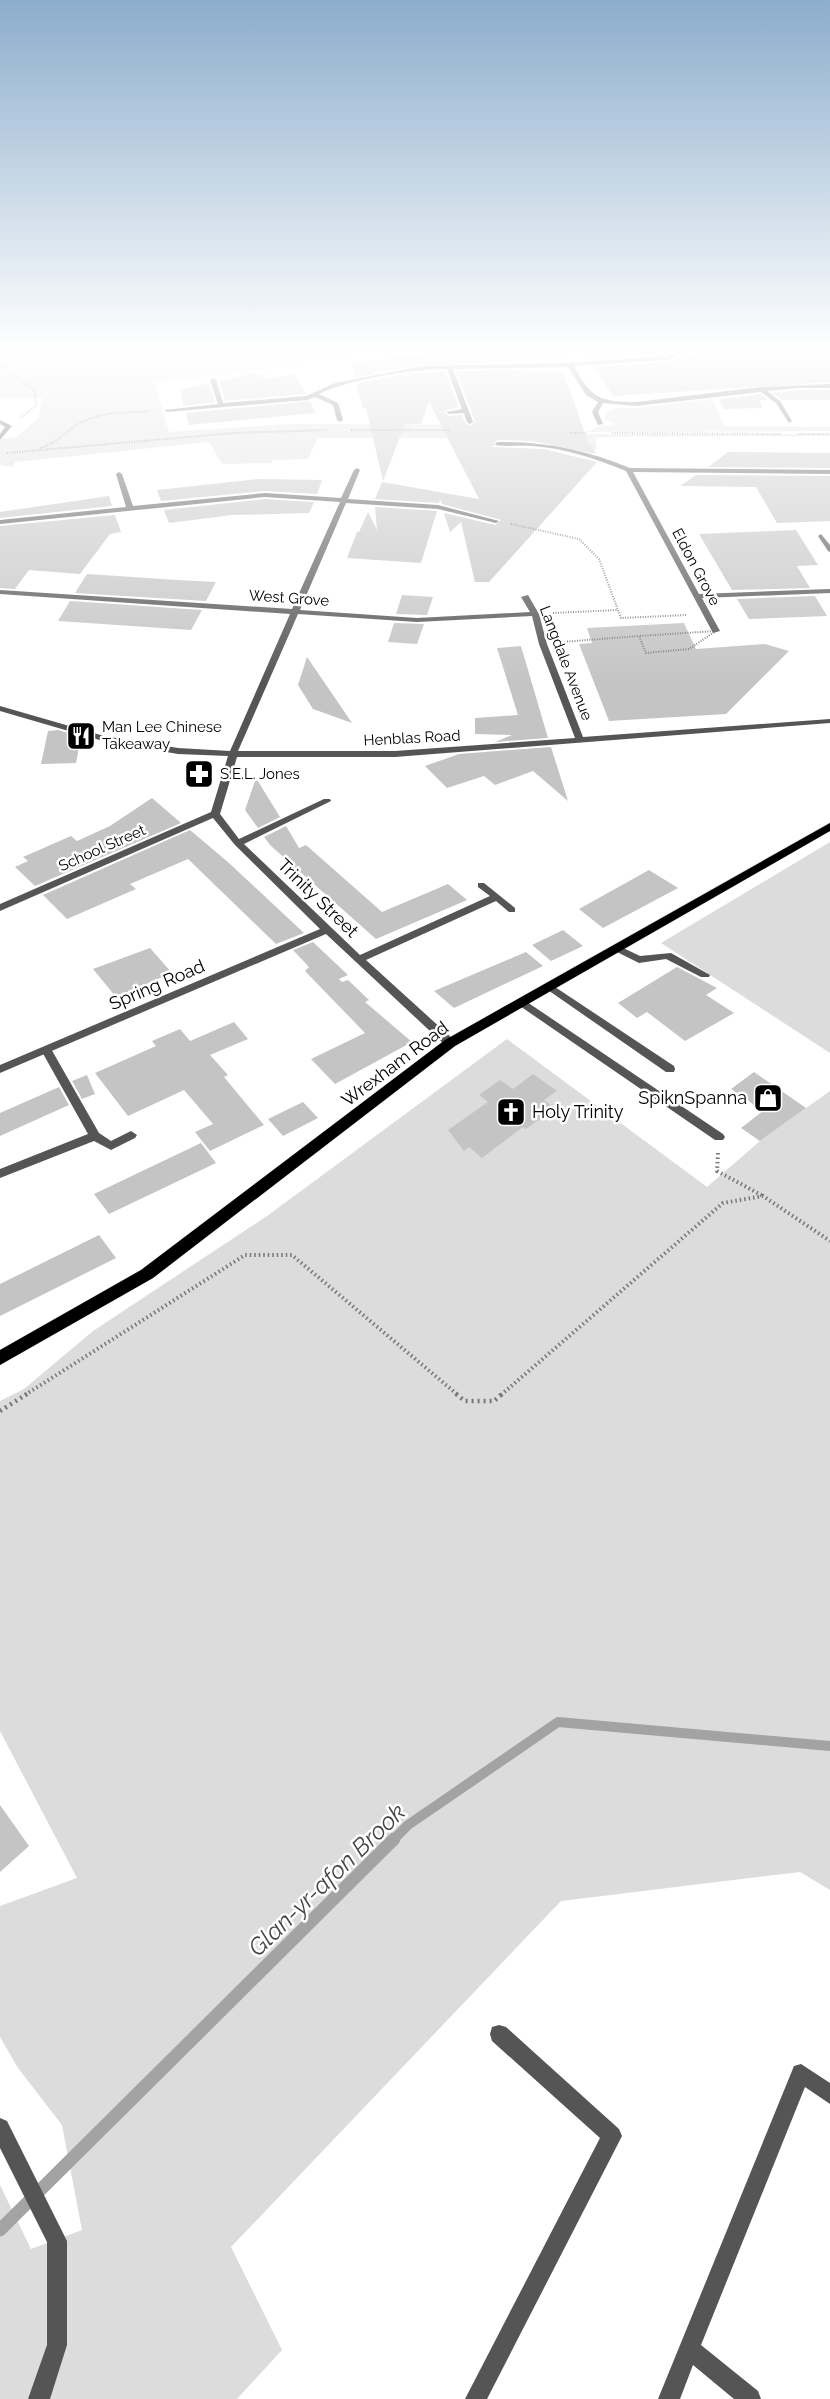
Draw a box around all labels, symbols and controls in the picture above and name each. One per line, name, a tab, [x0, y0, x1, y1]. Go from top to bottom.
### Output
street label: Eldon Grove	[668, 525, 724, 609]
street label: West Grove	[248, 586, 330, 610]
street label: Langdale Avenue	[536, 603, 596, 723]
place label: Man Lee Chinese Takeaway	[102, 718, 222, 753]
restaurant icon: Man Lee Chinese Takeaway	[65, 720, 97, 752]
street label: Henblas Road	[363, 726, 461, 750]
pharmacy icon: S.E.L. Jones	[183, 758, 215, 790]
place label: S.E.L. Jones	[220, 765, 300, 783]
street label: School Street	[56, 821, 148, 875]
street label: Trinity Street	[274, 854, 363, 941]
street label: Spring Road	[106, 955, 208, 1014]
street label: Wrexham Road	[337, 1017, 452, 1111]
shop icon: SpiknSpanna	[752, 1082, 784, 1114]
place label: SpiknSpanna	[638, 1087, 747, 1108]
church icon: Holy Trinity	[495, 1096, 527, 1128]
place label: Holy Trinity	[532, 1101, 624, 1122]
water label: Glan-yr-afon Brook	[242, 1797, 411, 1962]

